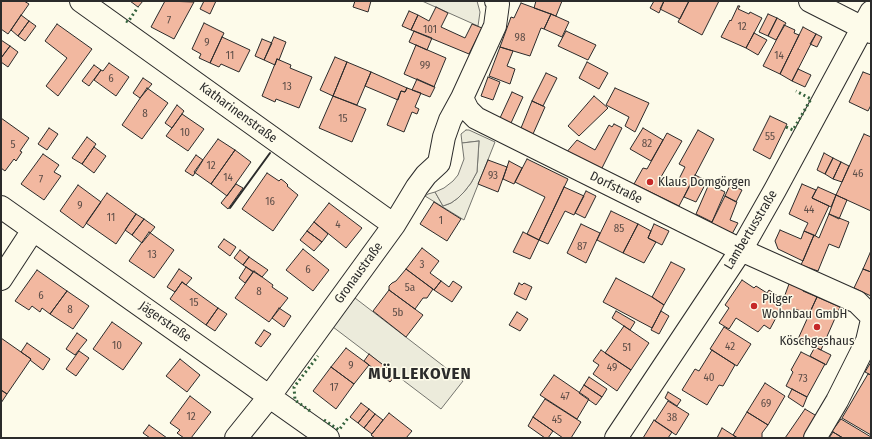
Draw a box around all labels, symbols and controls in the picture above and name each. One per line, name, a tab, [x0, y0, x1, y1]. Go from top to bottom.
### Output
house number: 7	[167, 14, 171, 28]
house number: 12	[737, 20, 747, 34]
house number: 101	[423, 23, 437, 37]
house number: 98	[515, 31, 525, 45]
house number: 9	[204, 36, 210, 50]
house number: 11	[226, 49, 234, 63]
house number: 14	[774, 49, 784, 63]
house number: 99	[420, 59, 430, 73]
house number: 6	[108, 72, 114, 86]
street label: Katharinenstraße	[196, 80, 280, 146]
house number: 13	[282, 80, 292, 94]
house number: 8	[142, 107, 148, 121]
house number: 15	[338, 112, 348, 126]
house number: 10	[180, 126, 190, 140]
house number: 55	[765, 130, 775, 144]
house number: 82	[642, 137, 652, 151]
house number: 5	[10, 138, 16, 152]
house number: 12	[206, 159, 216, 173]
house number: 46	[853, 167, 863, 181]
house number: 93	[488, 169, 498, 183]
street label: Dorfstraße	[587, 169, 645, 207]
house number: 14	[223, 171, 233, 185]
house number: 7	[39, 173, 43, 187]
place label: Klaus Domgörgen	[658, 174, 751, 190]
marker: Klaus Domgörgen	[645, 177, 655, 187]
street label: Lambertusstraße	[721, 187, 781, 273]
house number: 16	[265, 195, 275, 209]
house number: 9	[77, 199, 83, 213]
house number: 44	[804, 203, 814, 217]
house number: 11	[107, 211, 115, 225]
house number: 1	[439, 214, 443, 228]
house number: 4	[335, 218, 341, 232]
house number: 85	[614, 222, 624, 236]
street label: Gronaustraße	[331, 239, 387, 307]
house number: 87	[577, 240, 587, 254]
house number: 13	[147, 248, 157, 262]
house number: 3	[420, 258, 424, 272]
house number: 6	[305, 263, 311, 277]
house number: 5a	[405, 281, 415, 295]
house number: 8	[256, 285, 262, 299]
house number: 6	[38, 289, 44, 303]
place label: Pilger Wohnbau GmbH	[762, 291, 847, 322]
house number: 15	[189, 296, 199, 310]
street label: Jägerstraße	[136, 298, 194, 346]
marker: Pilger Wohnbau GmbH	[749, 301, 759, 311]
house number: 8	[67, 303, 73, 317]
house number: 5b	[393, 306, 403, 320]
marker: Köschgeshaus	[812, 322, 822, 332]
place label: Köschgeshaus	[780, 333, 854, 349]
house number: 10	[112, 339, 122, 353]
house number: 42	[725, 340, 735, 354]
house number: 51	[623, 341, 631, 355]
house number: 9	[348, 359, 354, 373]
house number: 49	[607, 361, 617, 375]
district label: MÜLLEKOVEN	[368, 364, 472, 384]
house number: 40	[703, 371, 715, 385]
house number: 73	[798, 372, 808, 386]
house number: 17	[330, 381, 338, 395]
house number: 47	[560, 390, 570, 404]
house number: 69	[761, 397, 771, 411]
house number: 12	[186, 410, 196, 424]
house number: 38	[667, 411, 677, 425]
house number: 45	[552, 413, 562, 427]

